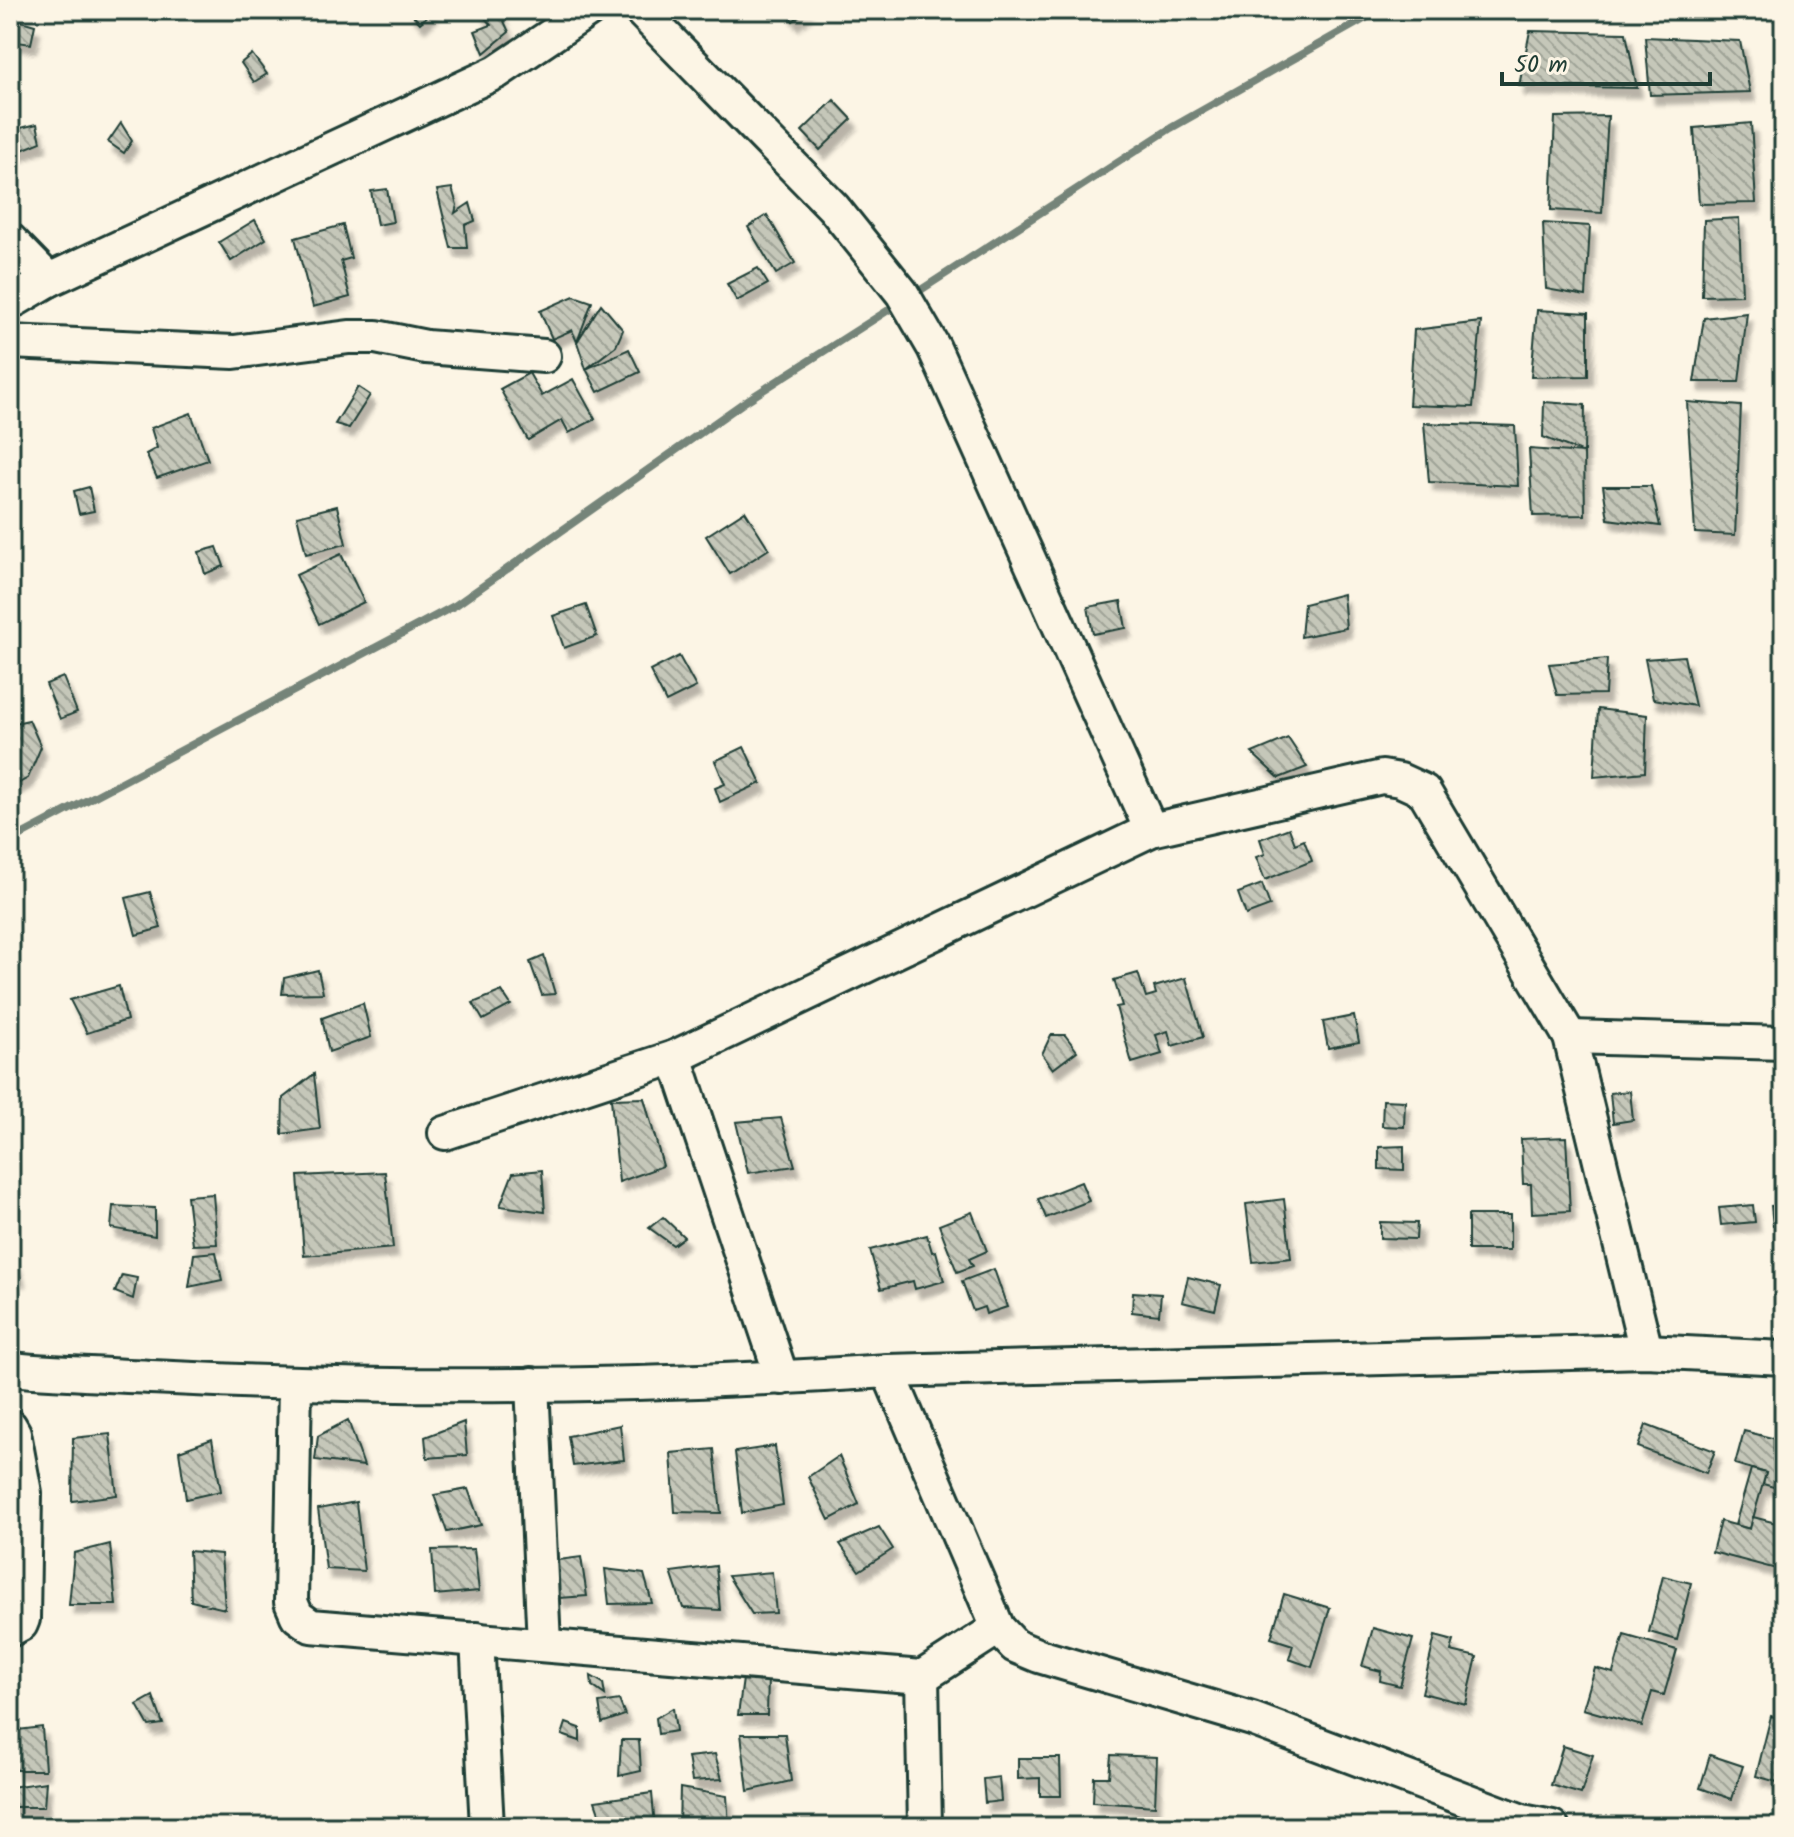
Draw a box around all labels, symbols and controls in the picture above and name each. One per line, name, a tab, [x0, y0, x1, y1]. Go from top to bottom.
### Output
scale bar	[1502, 36, 1710, 86]
text: 50 m	[1514, 46, 1568, 85]

